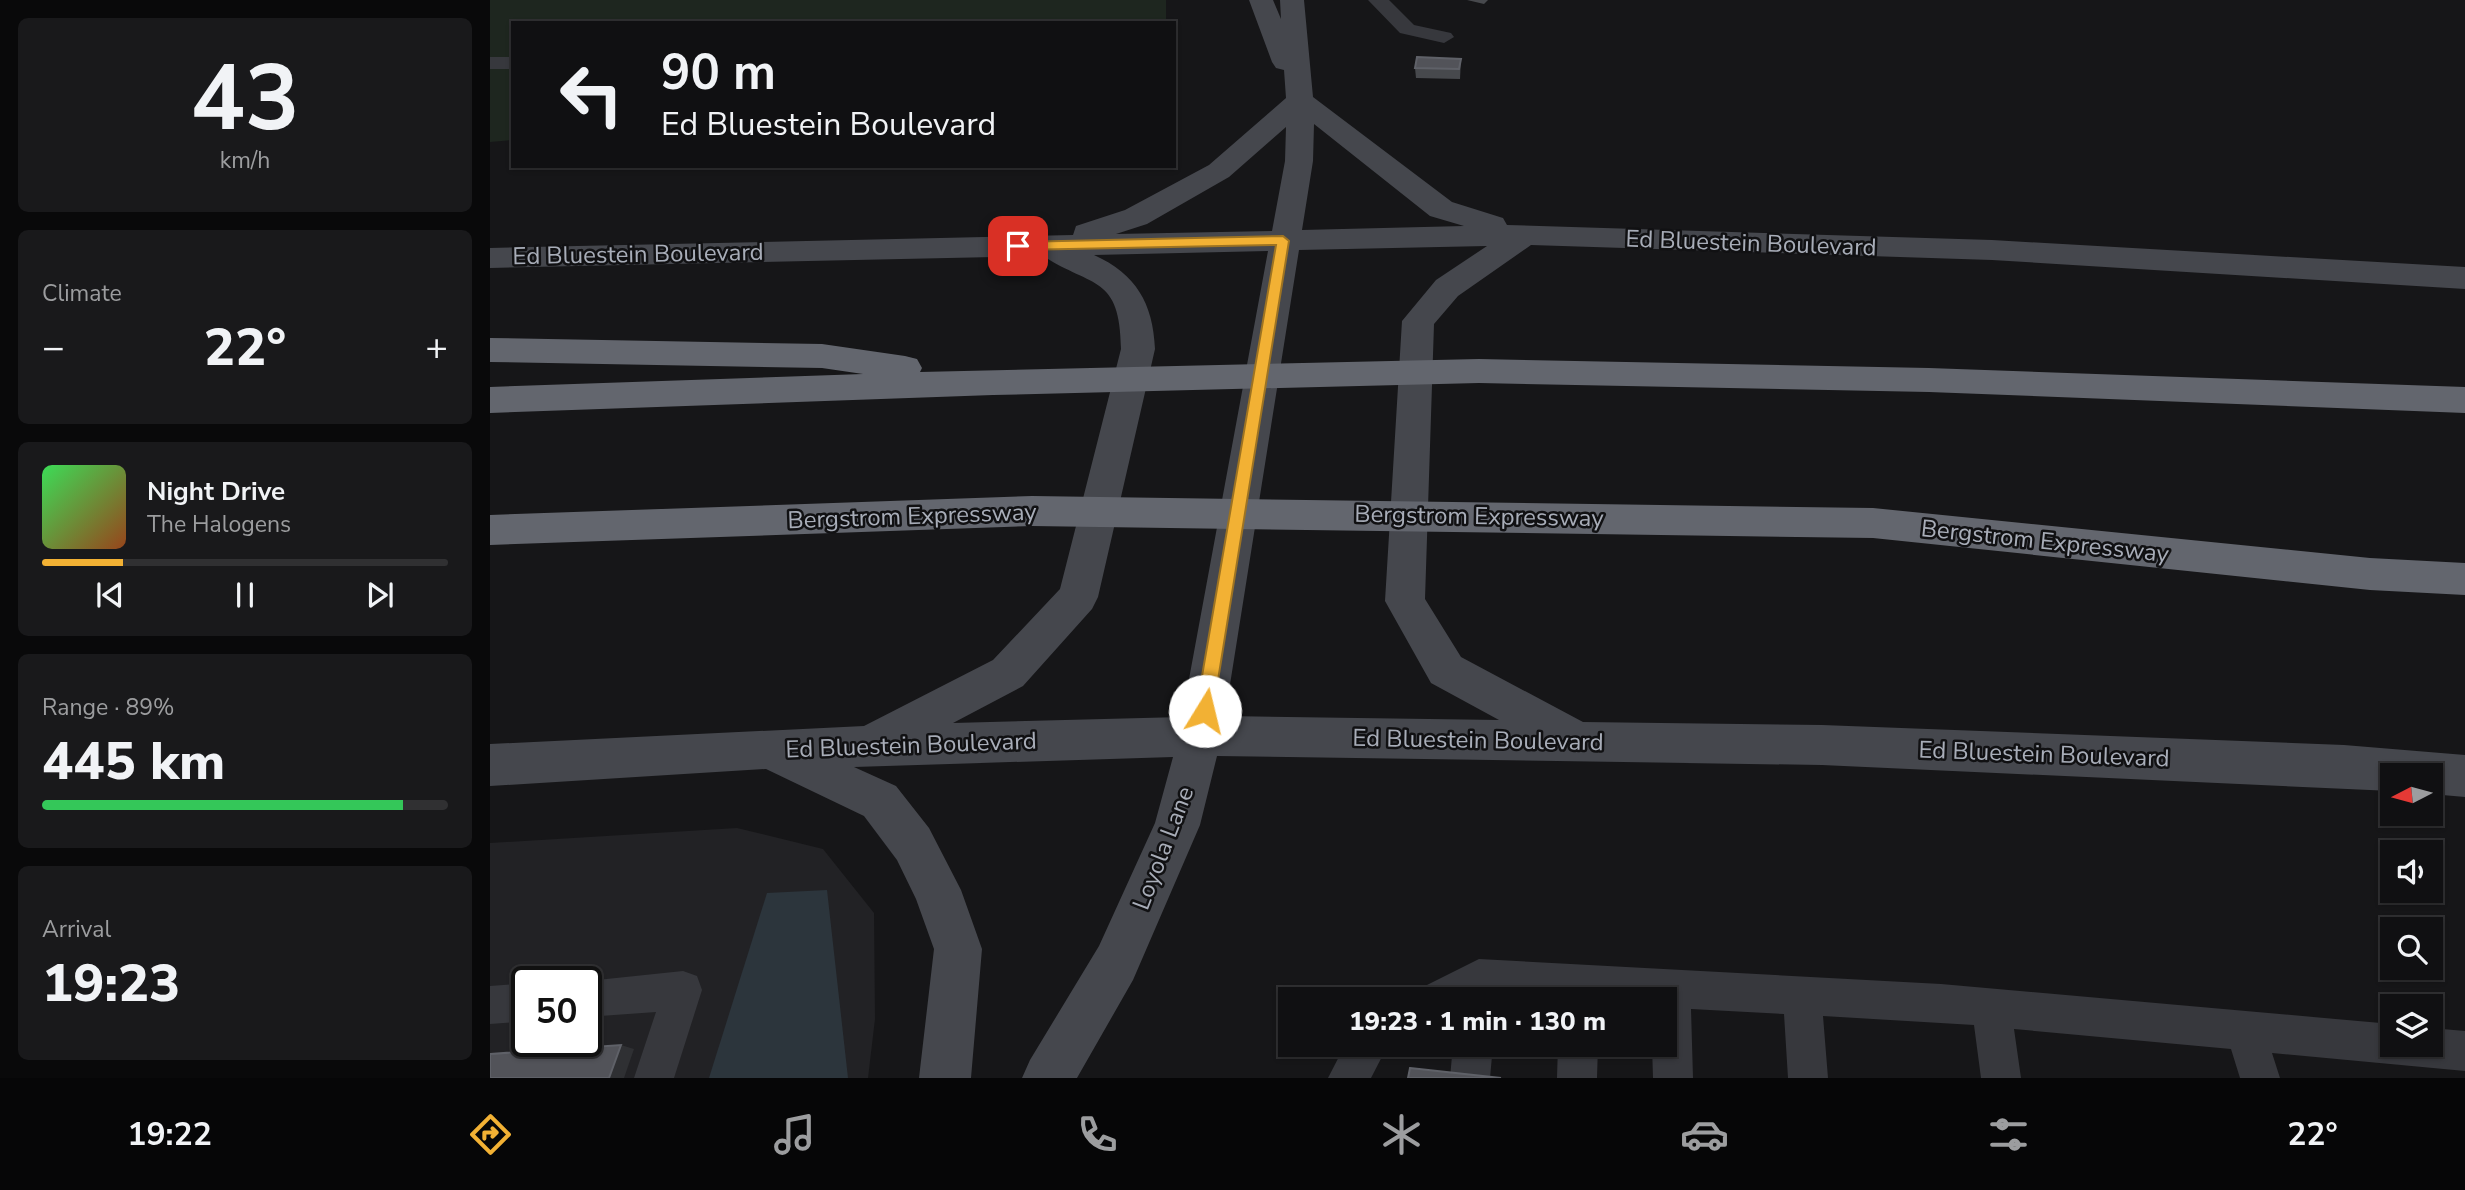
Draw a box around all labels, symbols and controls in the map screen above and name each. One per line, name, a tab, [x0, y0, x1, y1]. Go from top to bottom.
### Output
text: 43	[190, 37, 300, 161]
text: 90 m	[661, 39, 776, 106]
icon: left	[546, 49, 637, 140]
text: Ed Bluestein Boulevard	[661, 103, 996, 146]
text: km/h	[220, 145, 270, 176]
pin	[988, 216, 1048, 276]
street label: Ed Bluestein Boulevard	[1625, 223, 1877, 263]
icon: arrive	[999, 227, 1037, 265]
street label: Ed Bluestein Boulevard	[512, 236, 764, 272]
text: Climate	[42, 278, 122, 309]
text: 22°	[204, 312, 286, 383]
text: −	[42, 322, 65, 373]
text: +	[425, 322, 448, 373]
text: Night Drive	[147, 474, 285, 509]
street label: Bergstrom Expressway	[787, 496, 1038, 536]
street label: Bergstrom Expressway	[1354, 498, 1605, 534]
text: The Halogens	[147, 509, 291, 540]
street label: Bergstrom Expressway	[1919, 512, 2171, 570]
icon: previous	[91, 576, 129, 614]
icon: pause	[226, 576, 264, 614]
icon: next	[361, 576, 399, 614]
position arrow	[1168, 674, 1242, 748]
text: Range · 89%	[42, 692, 174, 723]
street label: Ed Bluestein Boulevard	[1352, 722, 1604, 758]
street label: Ed Bluestein Boulevard	[785, 725, 1037, 765]
text: 445 km	[42, 726, 225, 797]
street label: Ed Bluestein Boulevard	[1918, 734, 2170, 774]
north arrow	[2380, 763, 2443, 826]
map controls	[2380, 763, 2443, 1057]
street label: Loyola Lane	[1125, 782, 1201, 914]
button: sound	[2380, 840, 2443, 903]
text: Arrival	[42, 914, 111, 945]
button: search	[2380, 917, 2443, 980]
text: 19:23	[42, 948, 180, 1019]
speed limit sign: 50	[511, 966, 602, 1057]
button: layers	[2380, 994, 2443, 1057]
text: 19:23 · 1 min · 130 m	[1349, 1004, 1606, 1039]
icon: directions	[466, 1110, 515, 1159]
icon: music	[770, 1110, 819, 1159]
icon: phone	[1073, 1110, 1122, 1159]
icon: climate	[1377, 1110, 1426, 1159]
icon: car	[1680, 1110, 1729, 1159]
icon: filters	[1984, 1110, 2033, 1159]
text: 19:22	[127, 1113, 212, 1156]
text: 22°	[2287, 1113, 2338, 1156]

